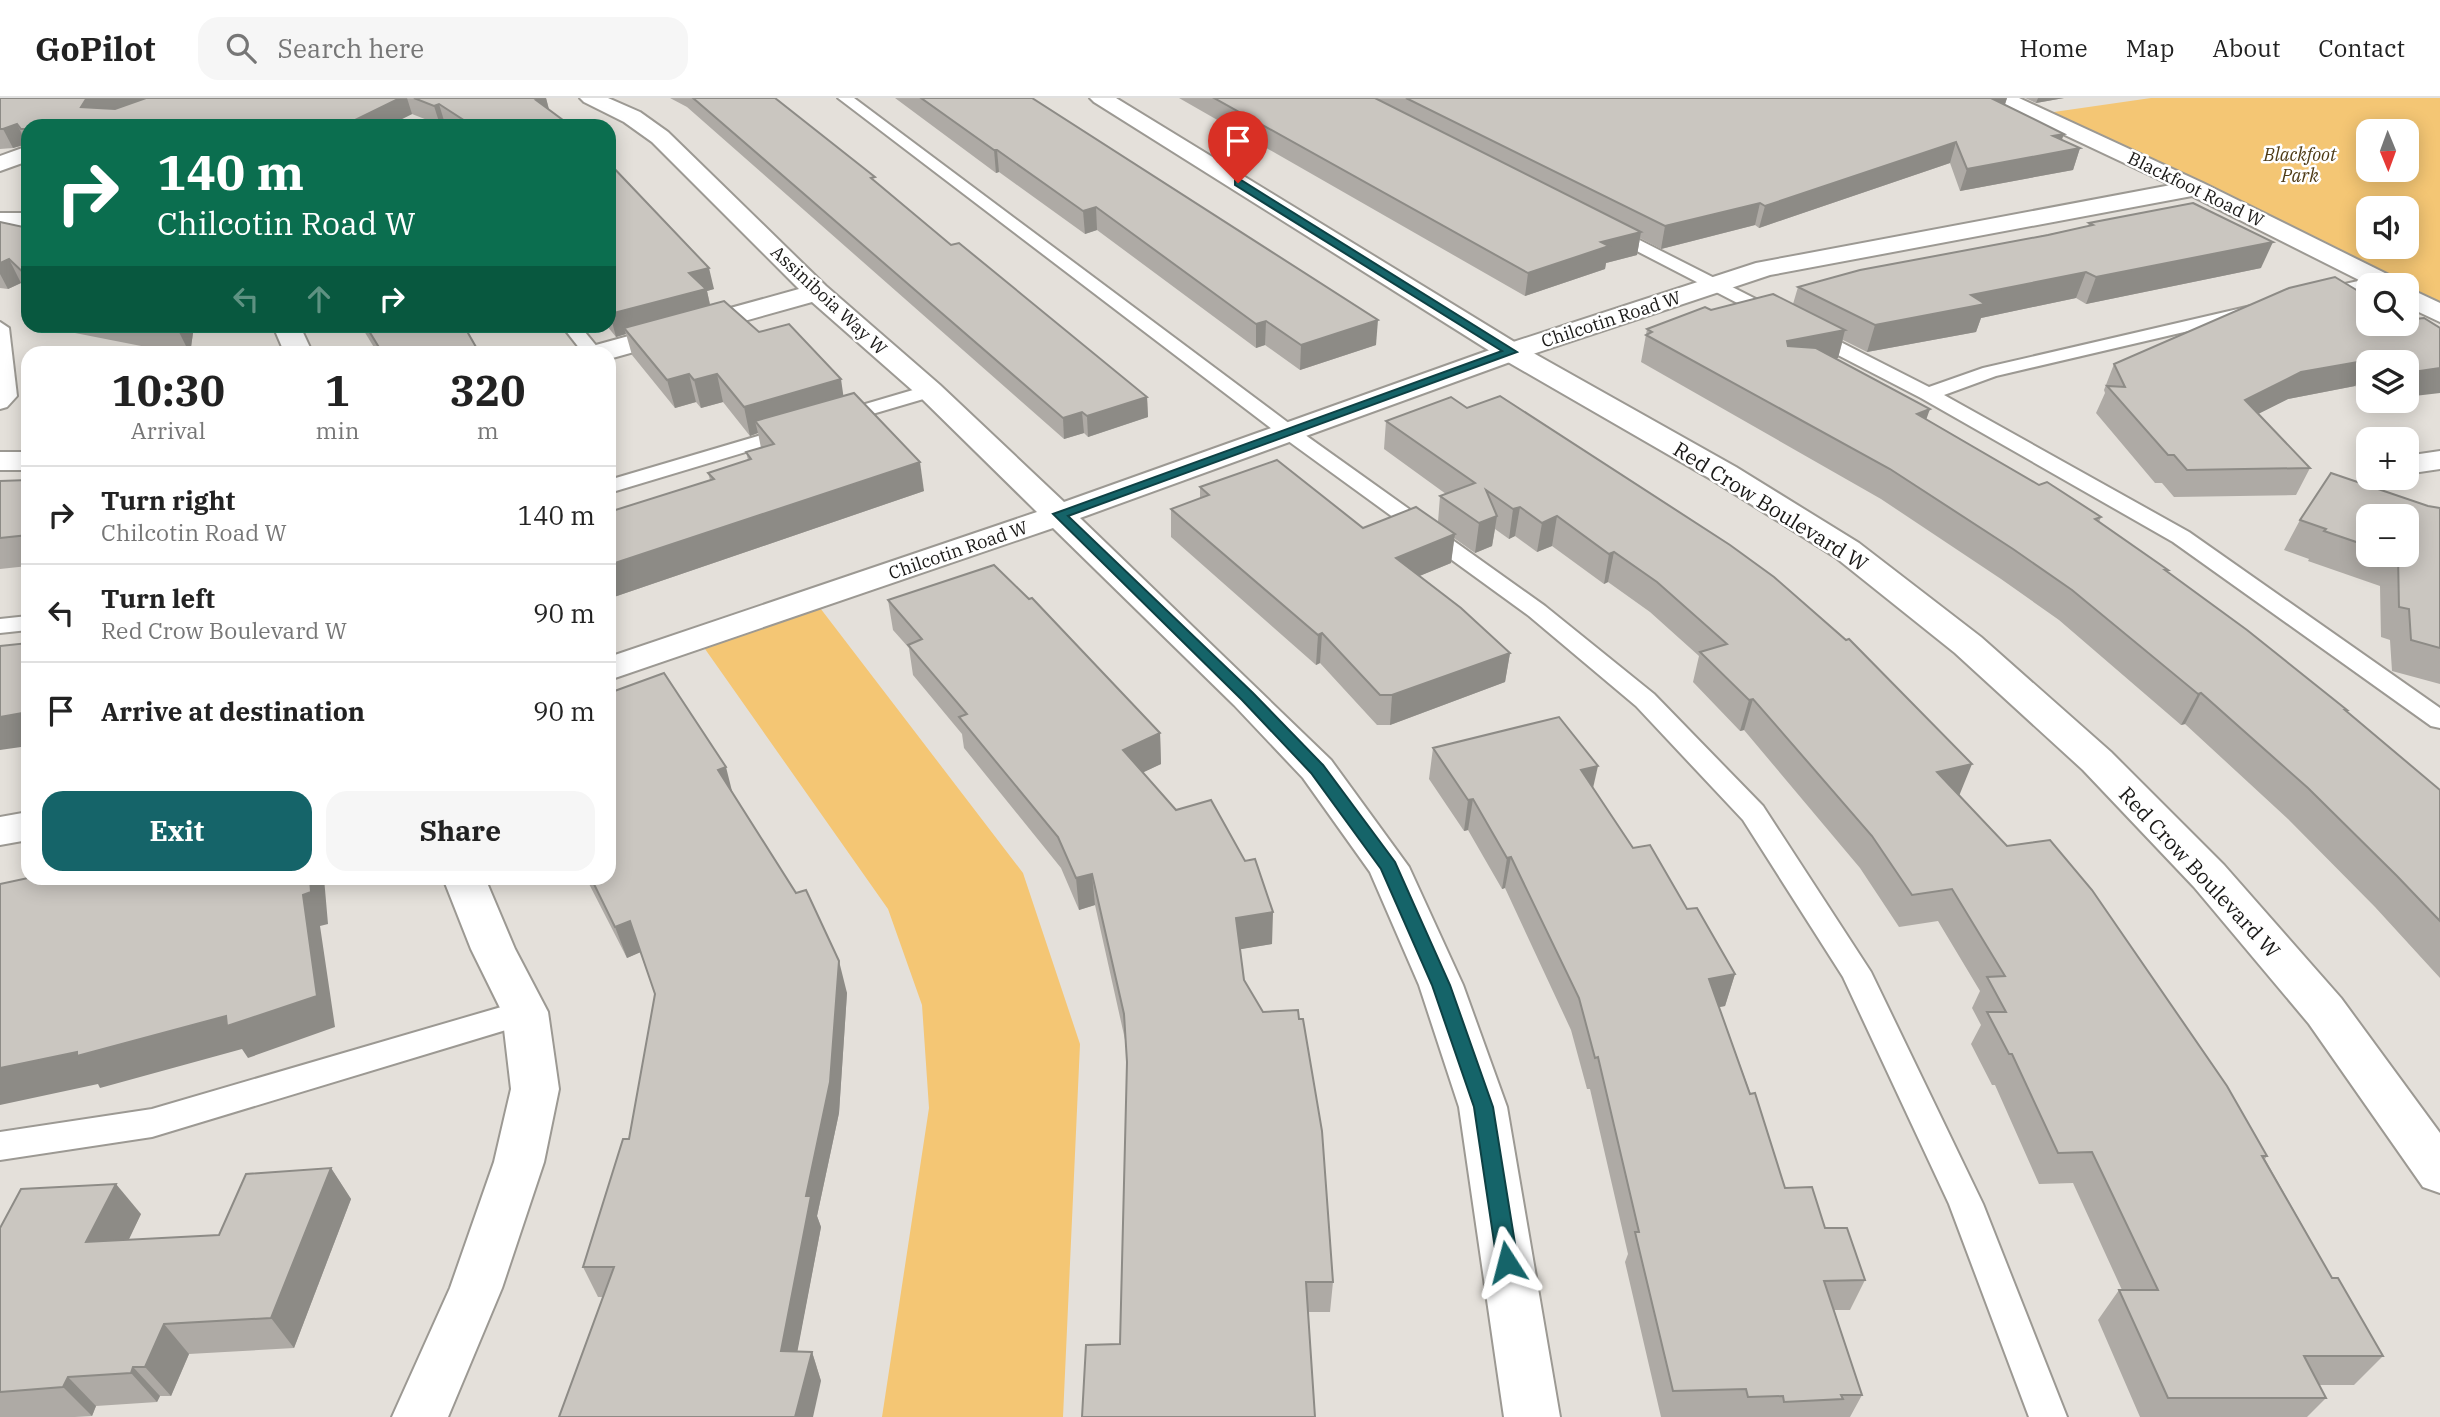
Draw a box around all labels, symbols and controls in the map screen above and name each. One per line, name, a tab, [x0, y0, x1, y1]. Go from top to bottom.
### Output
search box	[198, 17, 688, 80]
text: GoPilot	[35, 27, 156, 70]
icon: search	[222, 29, 260, 67]
text: Search here	[278, 31, 424, 65]
text: Home	[2020, 32, 2088, 64]
text: Map	[2126, 32, 2174, 64]
text: About	[2212, 32, 2280, 64]
text: Contact	[2318, 32, 2405, 64]
pin	[1208, 111, 1268, 183]
north arrow	[2356, 119, 2418, 182]
map controls	[2356, 119, 2419, 567]
icon: arrive	[1219, 122, 1257, 160]
text: 140 m	[157, 140, 304, 203]
park label: Blackfoot Park	[2263, 143, 2337, 187]
street label: Blackfoot Road W	[2124, 146, 2268, 232]
icon: right	[42, 147, 133, 238]
button: sound	[2356, 196, 2419, 259]
text: Chilcotin Road W	[157, 202, 416, 244]
street label: Assiniboia Way W	[766, 240, 892, 360]
button: search	[2356, 273, 2419, 336]
icon: left	[227, 280, 265, 318]
icon: ahead	[300, 280, 338, 318]
icon: right	[373, 280, 411, 318]
street label: Chilcotin Road W	[1538, 285, 1684, 352]
button: layers	[2356, 350, 2419, 413]
text: 10:30	[111, 363, 225, 418]
text: 1	[325, 363, 350, 418]
text: 320	[450, 363, 525, 418]
text: Arrival	[131, 415, 206, 445]
text: min	[316, 415, 359, 445]
text: m	[477, 415, 499, 445]
button: +	[2356, 427, 2419, 490]
street label: Red Crow Boulevard W	[1668, 435, 1874, 577]
text: Turn right	[101, 483, 235, 517]
icon: right	[42, 496, 80, 534]
text: 140 m	[517, 498, 595, 532]
button: −	[2356, 504, 2419, 567]
street label: Chilcotin Road W	[885, 515, 1031, 585]
text: Chilcotin Road W	[101, 517, 287, 547]
text: Turn left	[101, 581, 215, 615]
icon: left	[42, 594, 80, 632]
text: 90 m	[533, 596, 595, 630]
text: Red Crow Boulevard W	[101, 615, 347, 645]
icon: arrive	[42, 692, 80, 730]
text: Arrive at destination	[101, 694, 365, 728]
text: 90 m	[533, 694, 595, 728]
street label: Red Crow Boulevard W	[2113, 780, 2287, 964]
button: Exit	[42, 791, 312, 871]
button: Share	[326, 791, 595, 871]
position arrow	[1470, 1225, 1544, 1299]

